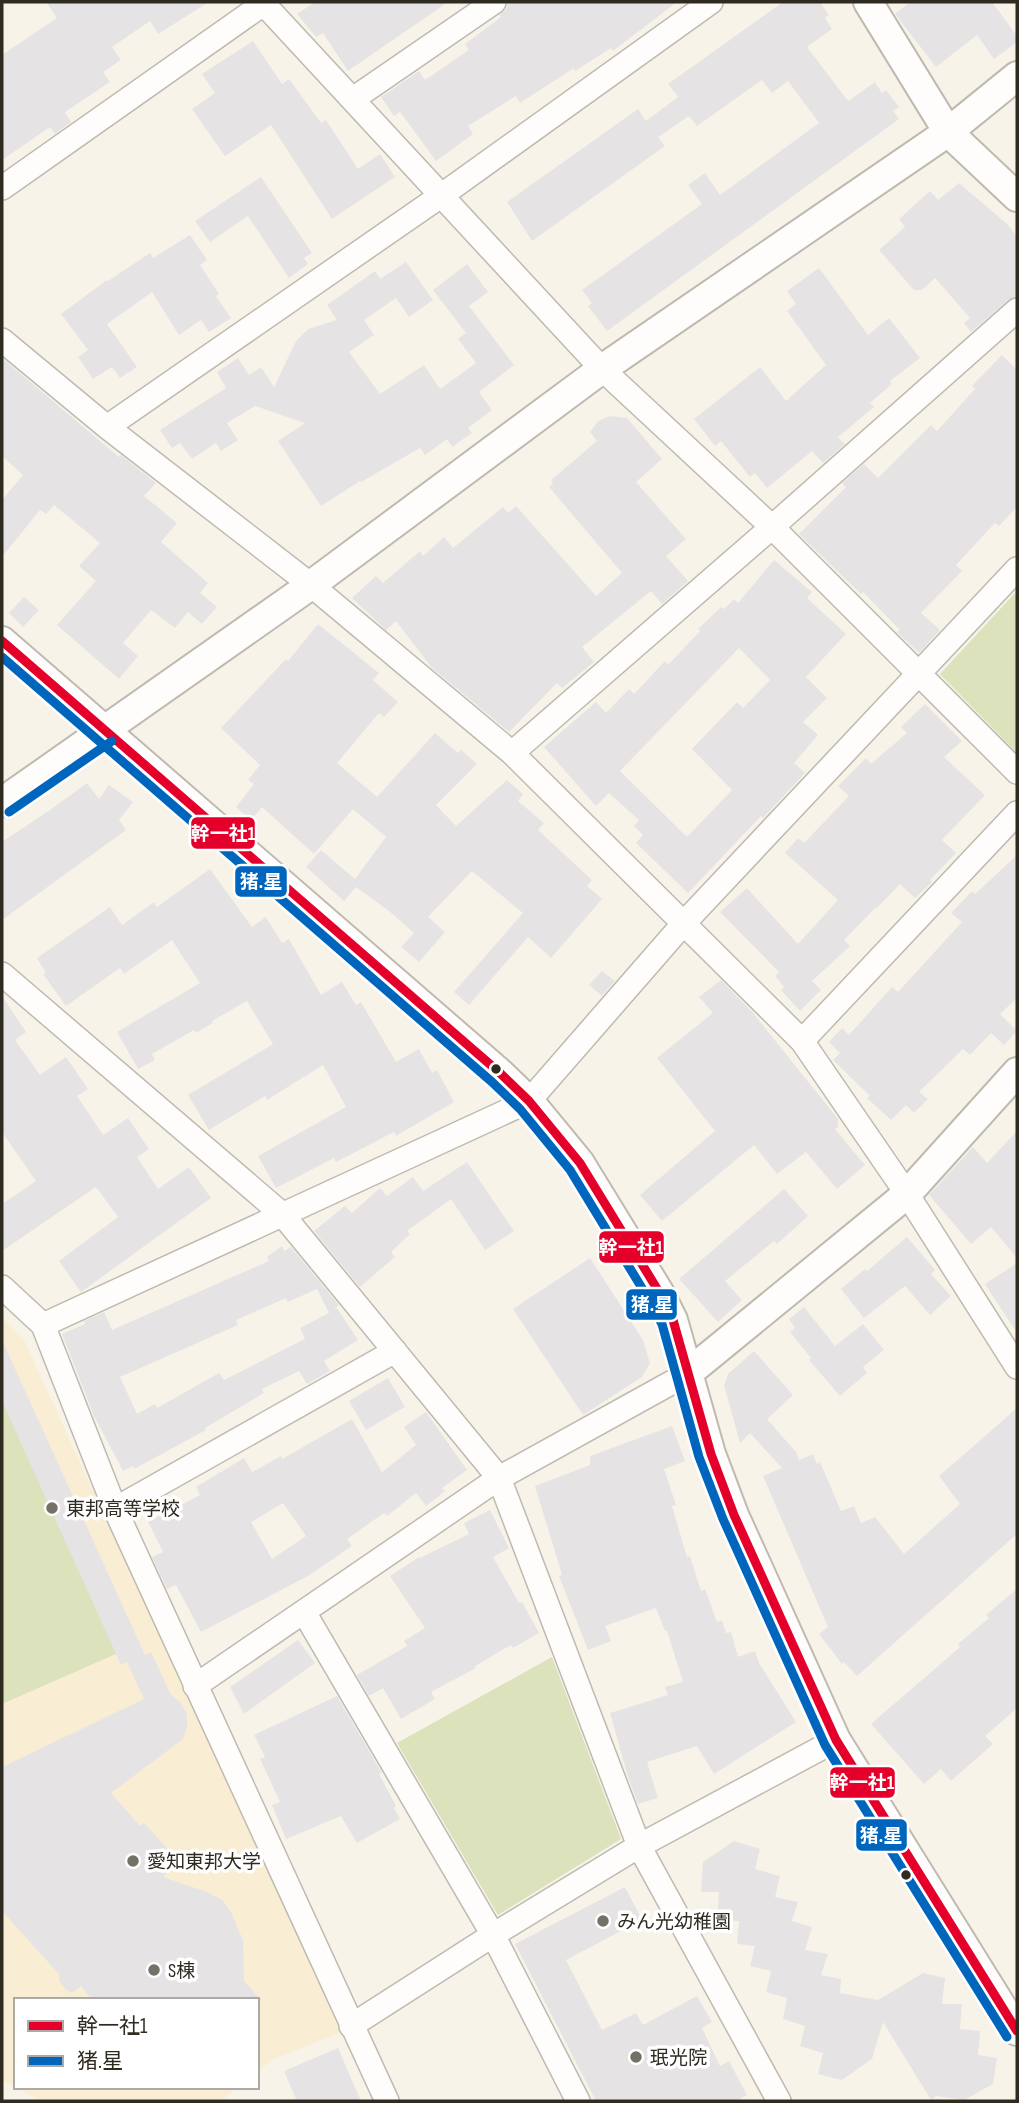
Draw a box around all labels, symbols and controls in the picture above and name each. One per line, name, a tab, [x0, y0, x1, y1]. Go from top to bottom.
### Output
line badge: 幹一社1	[190, 816, 256, 850]
text: 幹一社1	[191, 823, 256, 846]
line badge: 猪.星	[234, 865, 288, 898]
text: 猪.星	[240, 871, 282, 894]
unlabelled marker	[489, 1062, 503, 1076]
line badge: 幹一社1	[598, 1230, 665, 1264]
text: 幹一社1	[599, 1237, 664, 1260]
line badge: 猪.星	[625, 1288, 678, 1321]
text: 猪.星	[631, 1294, 673, 1317]
place label: 東邦高等学校	[66, 1498, 180, 1521]
marker: 東邦高等学校	[44, 1500, 60, 1516]
line badge: 幹一社1	[829, 1766, 896, 1799]
text: 幹一社1	[830, 1772, 895, 1795]
line badge: 猪.星	[855, 1818, 908, 1852]
text: 猪.星	[860, 1825, 902, 1848]
place label: 愛知東邦大学	[147, 1851, 261, 1874]
marker: 愛知東邦大学	[125, 1853, 141, 1869]
unlabelled marker	[899, 1868, 913, 1882]
place label: みん光幼稚園	[617, 1911, 731, 1934]
marker: みん光幼稚園	[595, 1913, 611, 1929]
place label: S棟	[168, 1960, 195, 1983]
marker: S棟	[146, 1962, 162, 1978]
legend	[14, 1998, 259, 2089]
text: 幹一社1	[77, 2014, 148, 2039]
place label: 珉光院	[650, 2047, 707, 2070]
text: 猪.星	[77, 2049, 123, 2074]
marker: 珉光院	[628, 2049, 644, 2065]

